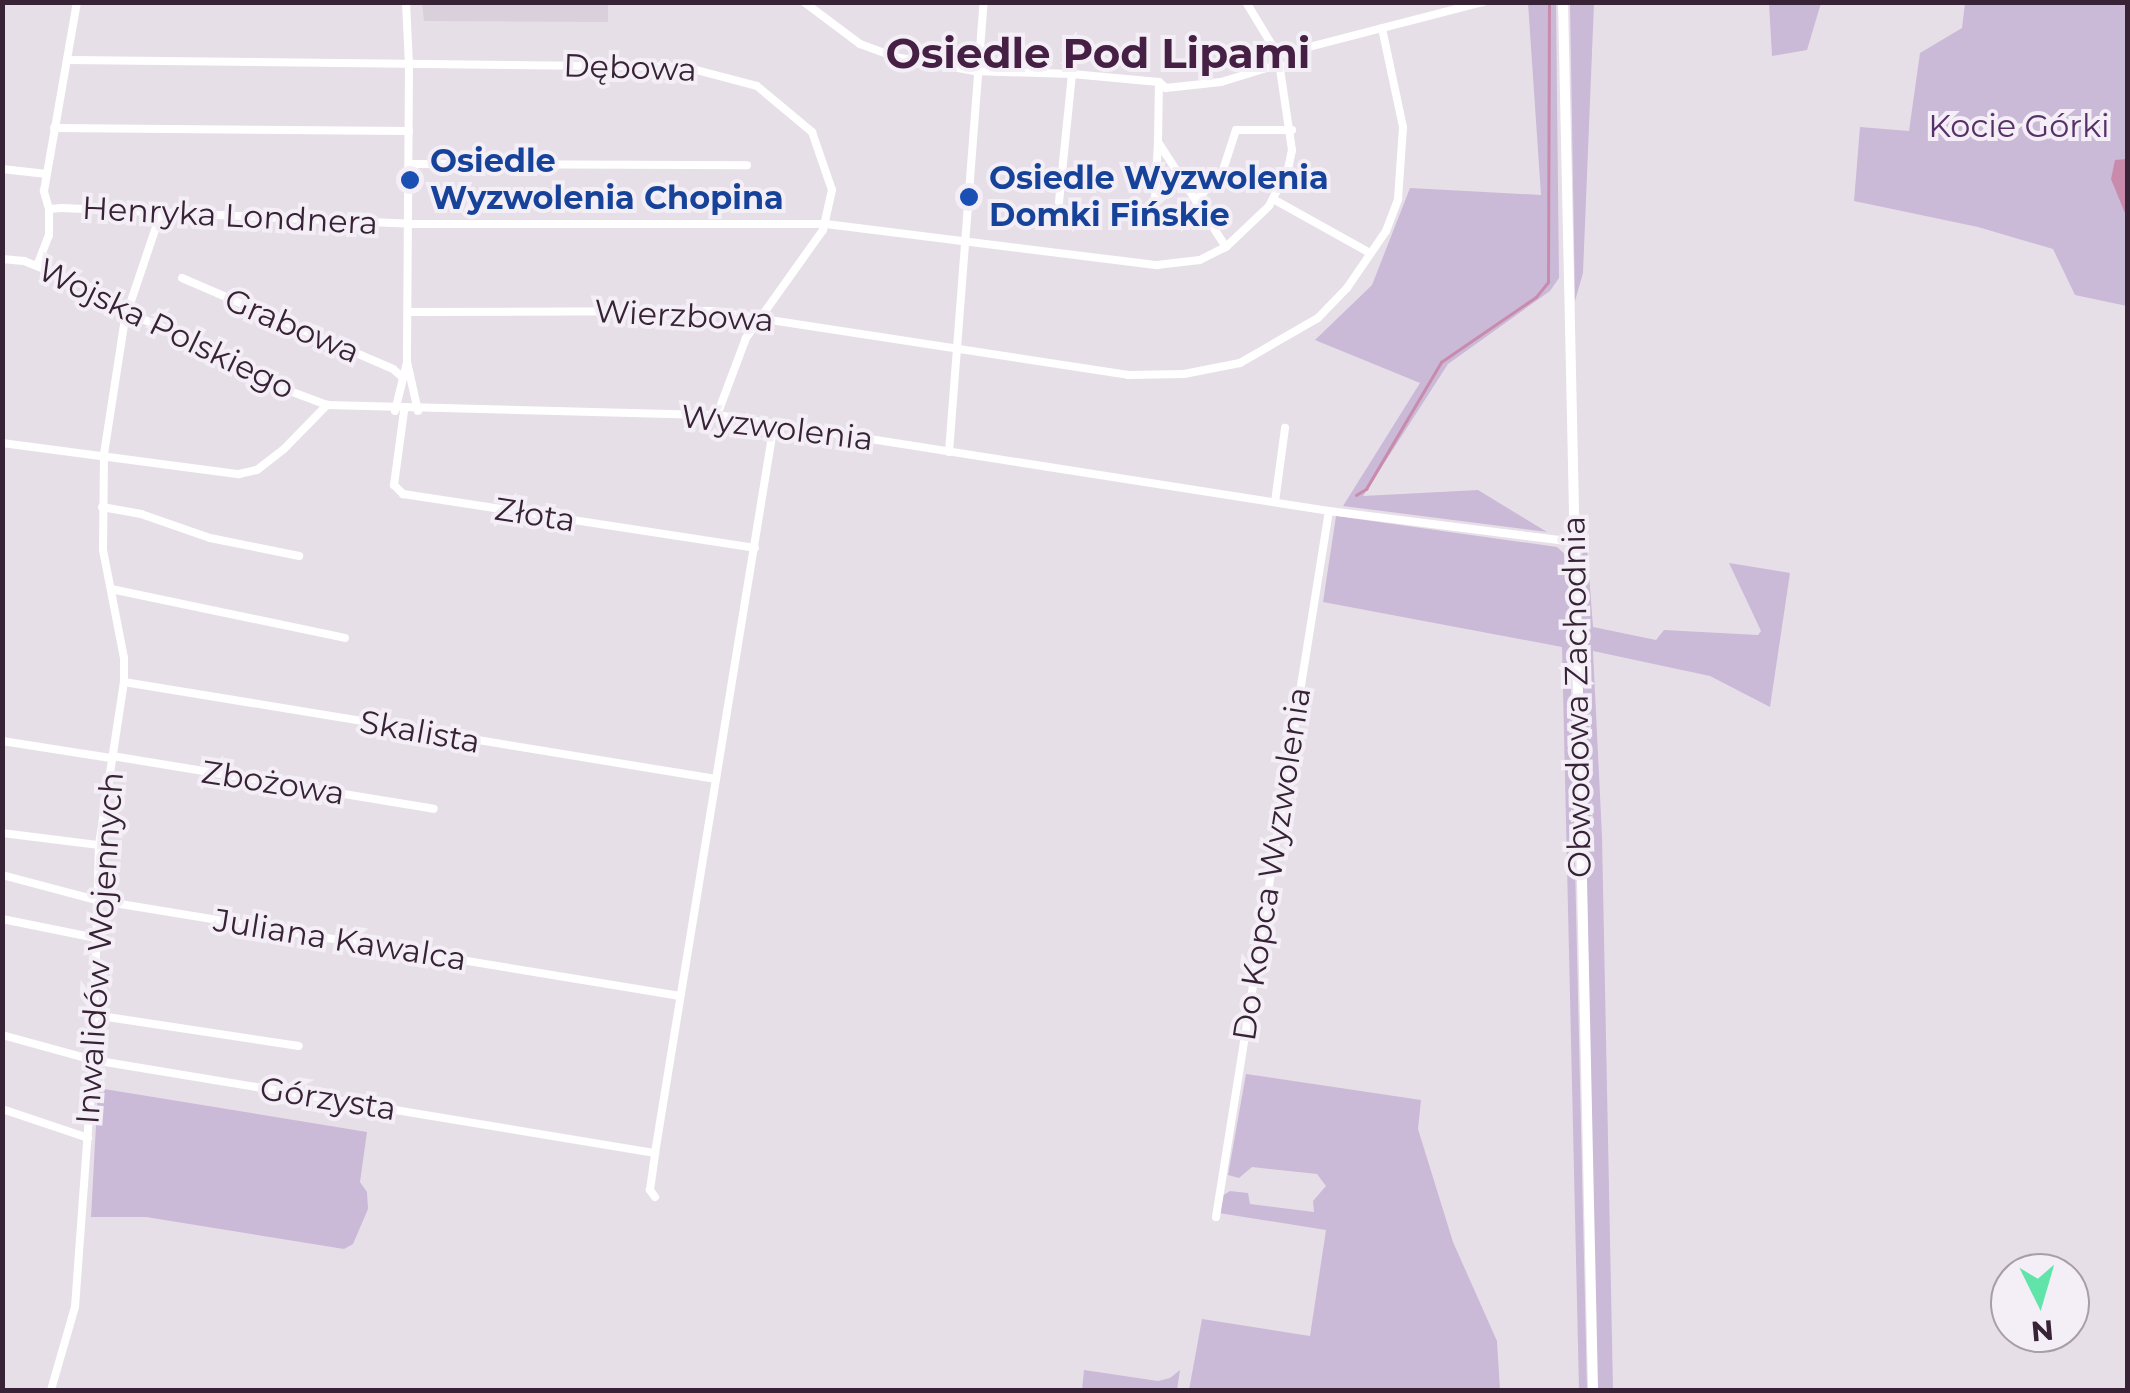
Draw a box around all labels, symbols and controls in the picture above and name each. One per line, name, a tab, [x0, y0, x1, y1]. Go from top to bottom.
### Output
district label: Osiedle Pod Lipami	[886, 28, 1310, 78]
street label: Dębowa	[563, 46, 697, 90]
park label: Kocie Górki	[1928, 107, 2110, 145]
place label: Osiedle Wyzwolenia Chopina	[430, 143, 784, 218]
place label: Osiedle Wyzwolenia Domki Fińskie	[989, 160, 1329, 235]
marker: Osiedle Wyzwolenia Chopina	[399, 169, 421, 191]
marker: Osiedle Wyzwolenia Domki Fińskie	[958, 186, 980, 208]
street label: Henryka Londnera	[81, 189, 379, 243]
street label: Wojska Polskiego	[32, 250, 300, 408]
street label: Grabowa	[219, 280, 365, 372]
street label: Wierzbowa	[593, 292, 775, 340]
street label: Wyzwolenia	[679, 397, 875, 459]
street label: Złota	[492, 490, 578, 540]
street label: Obwodowa Zachodnia	[1555, 516, 1599, 878]
street label: Do Kopca Wyzwolenia	[1225, 685, 1319, 1043]
street label: Skalista	[357, 703, 483, 761]
street label: Zbożowa	[199, 753, 347, 813]
street label: Inwalidów Wojennych	[69, 771, 131, 1125]
street label: Juliana Kawalca	[211, 901, 469, 979]
street label: Górzysta	[257, 1069, 399, 1129]
north arrow	[1990, 1253, 2090, 1353]
text: N	[2030, 1313, 2055, 1349]

